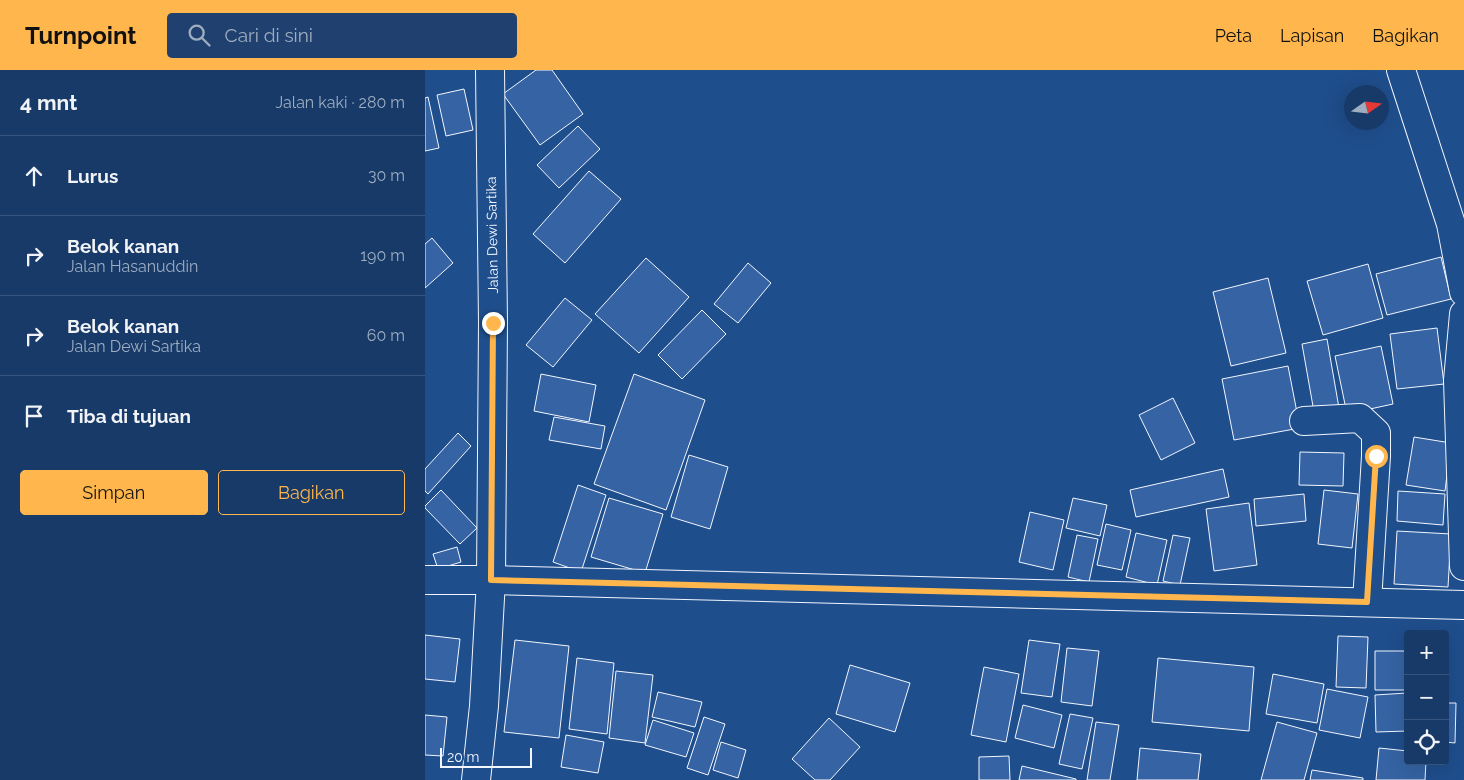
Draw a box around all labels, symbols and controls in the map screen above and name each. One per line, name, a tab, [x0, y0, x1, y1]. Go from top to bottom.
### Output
search box	[167, 13, 517, 58]
text: Turnpoint	[25, 21, 137, 50]
icon: search	[185, 21, 213, 49]
text: Cari di sini	[225, 24, 313, 46]
text: Peta	[1215, 25, 1252, 46]
text: Lapisan	[1280, 25, 1344, 46]
text: Bagikan	[1372, 25, 1439, 46]
north arrow	[1344, 85, 1389, 130]
text: 4 mnt	[20, 90, 77, 115]
text: Jalan kaki · 280 m	[276, 93, 405, 112]
icon: ahead	[20, 162, 48, 190]
text: Lurus	[67, 165, 118, 187]
text: 30 m	[368, 166, 405, 185]
street label: Jalan Dewi Sartika	[483, 176, 501, 294]
text: Belok kanan	[67, 235, 179, 257]
icon: right	[20, 242, 48, 270]
text: 190 m	[360, 246, 405, 265]
text: Jalan Hasanuddin	[67, 257, 198, 276]
route end	[482, 312, 505, 335]
text: Belok kanan	[67, 315, 179, 337]
icon: right	[20, 322, 48, 350]
text: 60 m	[367, 326, 405, 345]
text: Jalan Dewi Sartika	[67, 337, 201, 356]
icon: arrive	[20, 402, 48, 430]
text: Tiba di tujuan	[67, 405, 191, 427]
route start	[1365, 445, 1388, 468]
button: Simpan	[20, 470, 208, 515]
button: Bagikan	[218, 470, 405, 515]
map controls	[1404, 630, 1449, 765]
button: +	[1404, 630, 1449, 675]
button: −	[1404, 675, 1449, 720]
button: locate	[1404, 720, 1449, 765]
scale bar	[440, 745, 533, 768]
text: 20 m	[447, 749, 479, 765]

